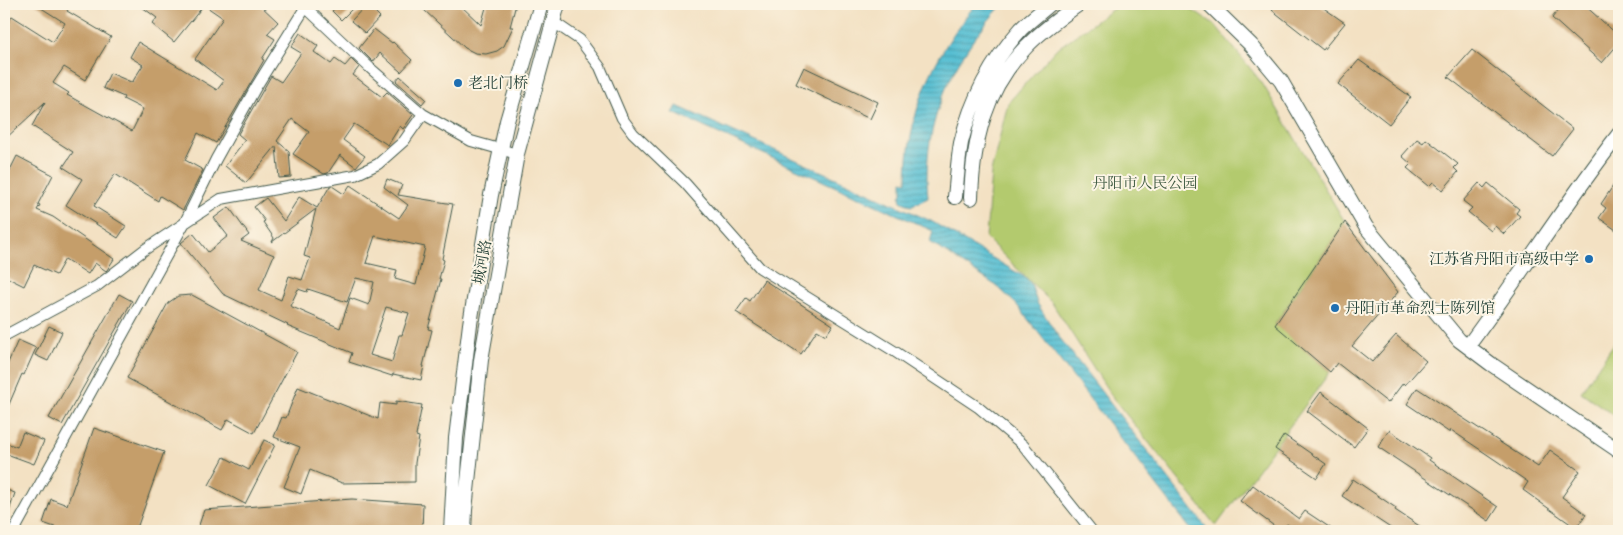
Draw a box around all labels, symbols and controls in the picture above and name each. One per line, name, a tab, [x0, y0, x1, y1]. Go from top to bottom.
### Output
place label: 老北门桥	[468, 75, 528, 92]
marker: 老北门桥	[452, 77, 464, 89]
park label: 丹阳市人民公园	[1092, 175, 1198, 192]
street label: 城河路	[470, 238, 495, 286]
place label: 江苏省丹阳市高级中学	[1429, 251, 1579, 268]
marker: 江苏省丹阳市高级中学	[1583, 253, 1595, 265]
place label: 丹阳市革命烈士陈列馆	[1345, 300, 1495, 317]
marker: 丹阳市革命烈士陈列馆	[1329, 302, 1341, 314]

